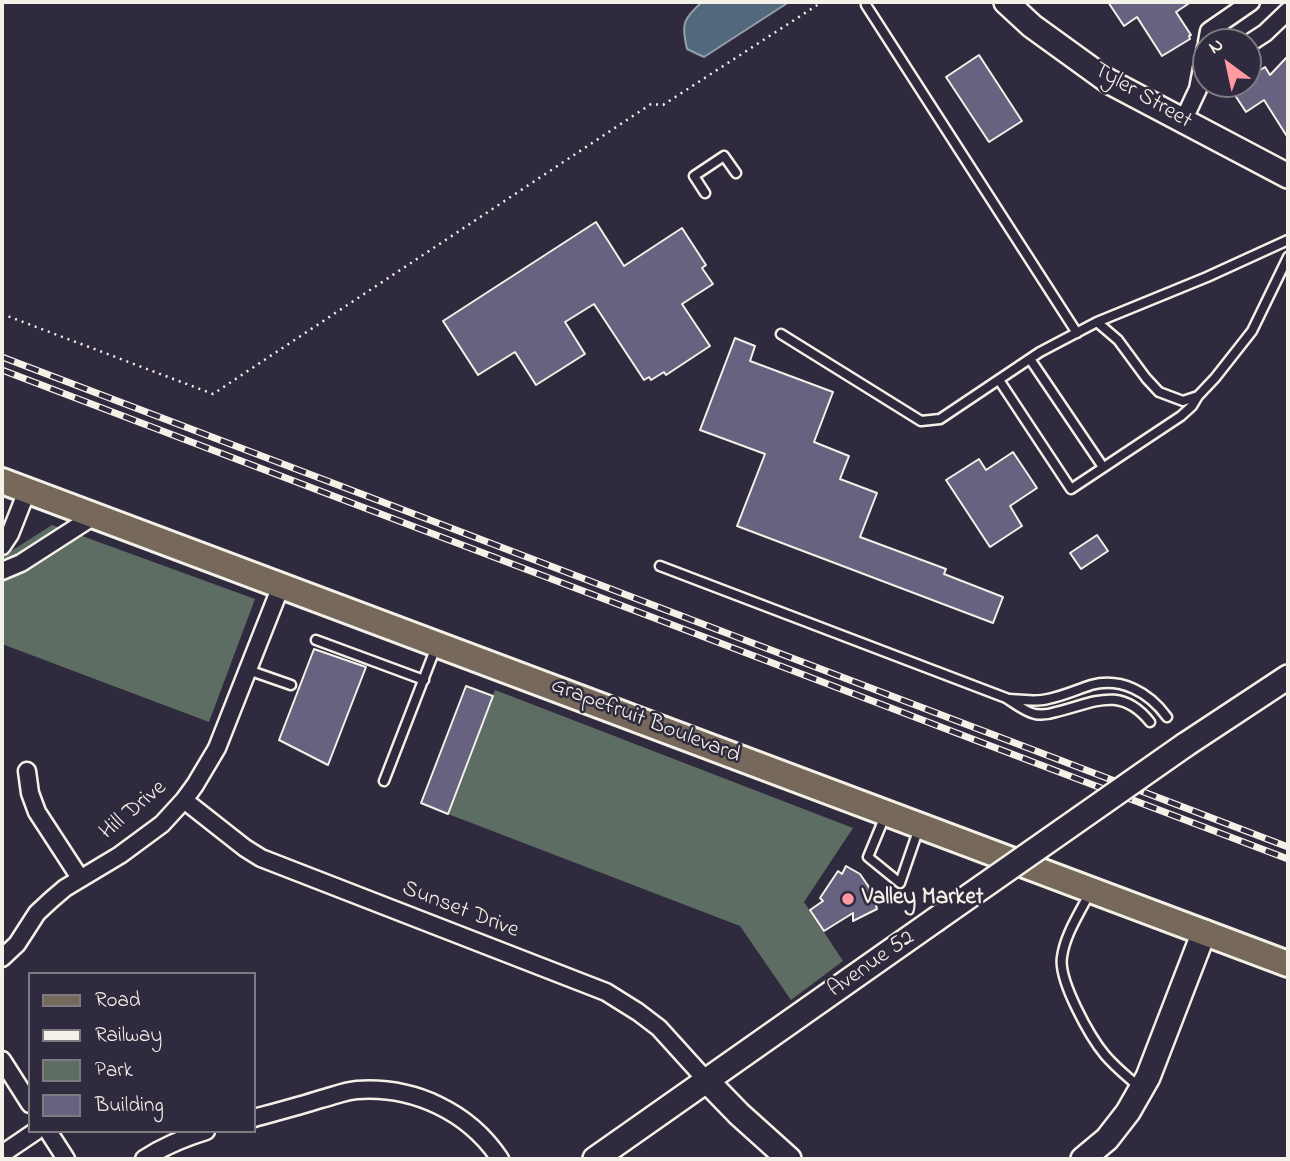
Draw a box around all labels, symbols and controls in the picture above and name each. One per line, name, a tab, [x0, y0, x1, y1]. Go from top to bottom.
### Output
north arrow	[1192, 28, 1262, 98]
text: N	[1204, 32, 1229, 61]
street label: Tyler Street	[1088, 58, 1196, 136]
street label: Grapefruit Boulevard	[546, 673, 744, 771]
street label: Hill Drive	[95, 775, 173, 847]
street label: Sunset Drive	[398, 876, 522, 946]
place label: Valley Market	[862, 885, 983, 913]
marker: Valley Market	[840, 891, 856, 907]
street label: Avenue 52	[823, 925, 921, 1005]
legend	[28, 972, 256, 1133]
text: Road	[95, 986, 141, 1016]
text: Railway	[95, 1021, 162, 1051]
text: Park	[95, 1056, 133, 1086]
text: Building	[95, 1091, 164, 1121]

